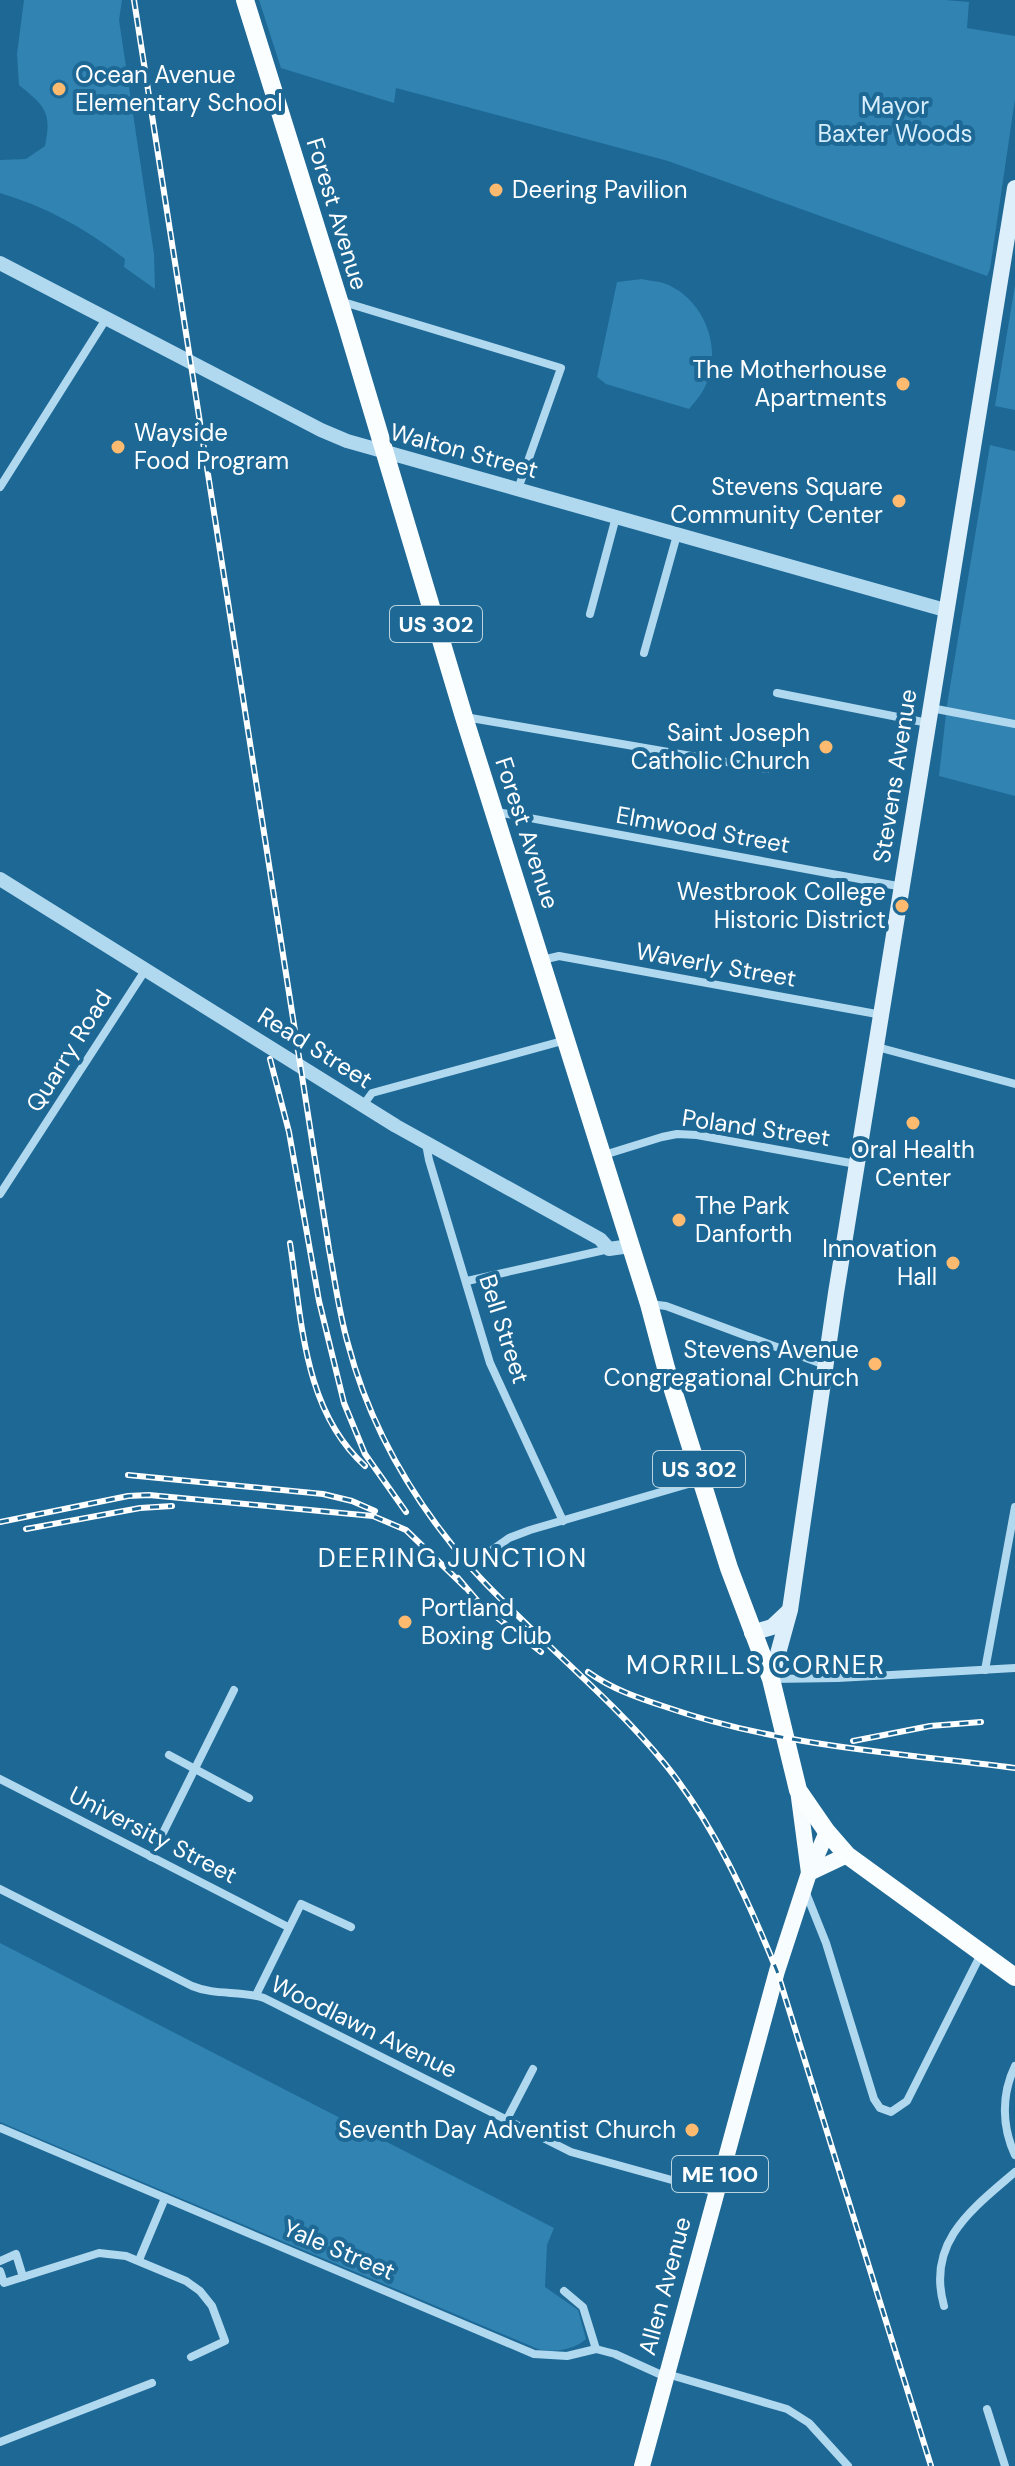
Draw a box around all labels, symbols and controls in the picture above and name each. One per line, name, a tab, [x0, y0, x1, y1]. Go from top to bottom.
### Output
place label: Ocean Avenue Elementary School	[75, 59, 283, 118]
marker: Ocean Avenue Elementary School	[50, 80, 68, 98]
park label: Mayor Baxter Woods	[818, 90, 972, 149]
street label: Forest Avenue	[300, 134, 375, 294]
place label: Deering Pavilion	[512, 174, 687, 205]
marker: Deering Pavilion	[487, 181, 505, 199]
place label: The Motherhouse Apartments	[693, 354, 887, 413]
marker: The Motherhouse Apartments	[894, 375, 912, 393]
street label: Walton Street	[387, 416, 542, 485]
place label: Wayside Food Program	[134, 417, 289, 476]
marker: Wayside Food Program	[109, 438, 127, 456]
place label: Stevens Square Community Center	[670, 471, 883, 530]
marker: Stevens Square Community Center	[890, 492, 908, 510]
road number: US 302	[390, 606, 482, 642]
street label: Stevens Avenue	[865, 687, 924, 865]
place label: Saint Joseph Catholic Church	[631, 717, 810, 776]
marker: Saint Joseph Catholic Church	[817, 738, 835, 756]
street label: Forest Avenue	[488, 753, 567, 913]
street label: Elmwood Street	[614, 799, 792, 860]
place label: Westbrook College Historic District	[677, 876, 886, 935]
marker: Westbrook College Historic District	[893, 897, 911, 915]
street label: Waverly Street	[633, 935, 799, 994]
street label: Quarry Road	[19, 984, 118, 1118]
street label: Read Street	[252, 1000, 378, 1095]
street label: Poland Street	[680, 1102, 832, 1153]
marker: Oral Health Center	[904, 1114, 922, 1132]
place label: Oral Health Center	[851, 1134, 975, 1193]
place label: The Park Danforth	[695, 1190, 792, 1249]
marker: The Park Danforth	[670, 1211, 688, 1229]
place label: Innovation Hall	[822, 1233, 937, 1292]
marker: Innovation Hall	[944, 1254, 962, 1272]
street label: Bell Street	[472, 1270, 537, 1387]
place label: Stevens Avenue Congregational Church	[604, 1334, 859, 1393]
marker: Stevens Avenue Congregational Church	[866, 1355, 884, 1373]
road number: US 302	[653, 1451, 745, 1487]
district label: DEERING JUNCTION	[318, 1541, 588, 1575]
place label: Portland Boxing Club	[421, 1592, 552, 1651]
marker: Portland Boxing Club	[396, 1613, 414, 1631]
district label: MORRILLS CORNER	[626, 1648, 886, 1682]
street label: University Street	[64, 1779, 243, 1890]
street label: Woodlawn Avenue	[266, 1968, 463, 2085]
place label: Seventh Day Adventist Church	[338, 2114, 676, 2145]
marker: Seventh Day Adventist Church	[683, 2121, 701, 2139]
road number: ME 100	[672, 2156, 768, 2192]
street label: Yale Street	[279, 2212, 400, 2287]
street label: Allen Avenue	[631, 2213, 698, 2358]

